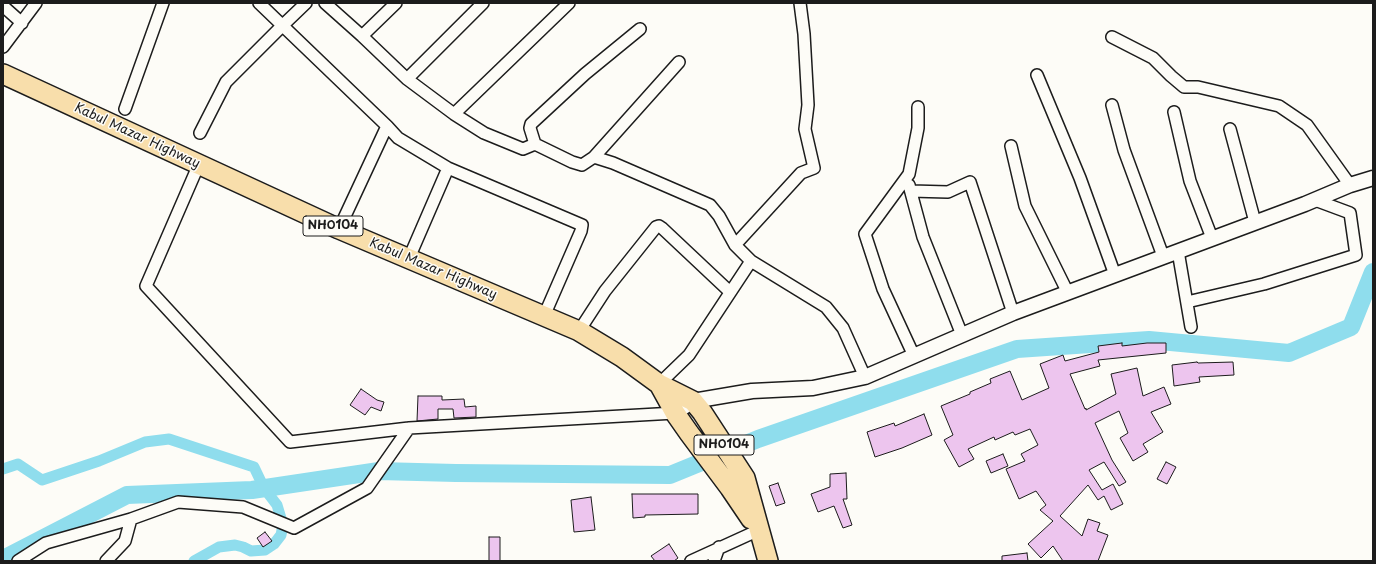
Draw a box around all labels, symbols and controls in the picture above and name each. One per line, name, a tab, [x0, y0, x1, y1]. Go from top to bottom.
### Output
street label: Kabul Mazar Highway	[72, 100, 202, 172]
road number: NH0104	[303, 216, 363, 236]
street label: Kabul Mazar Highway	[367, 235, 499, 303]
road number: NH0104	[694, 435, 754, 455]

